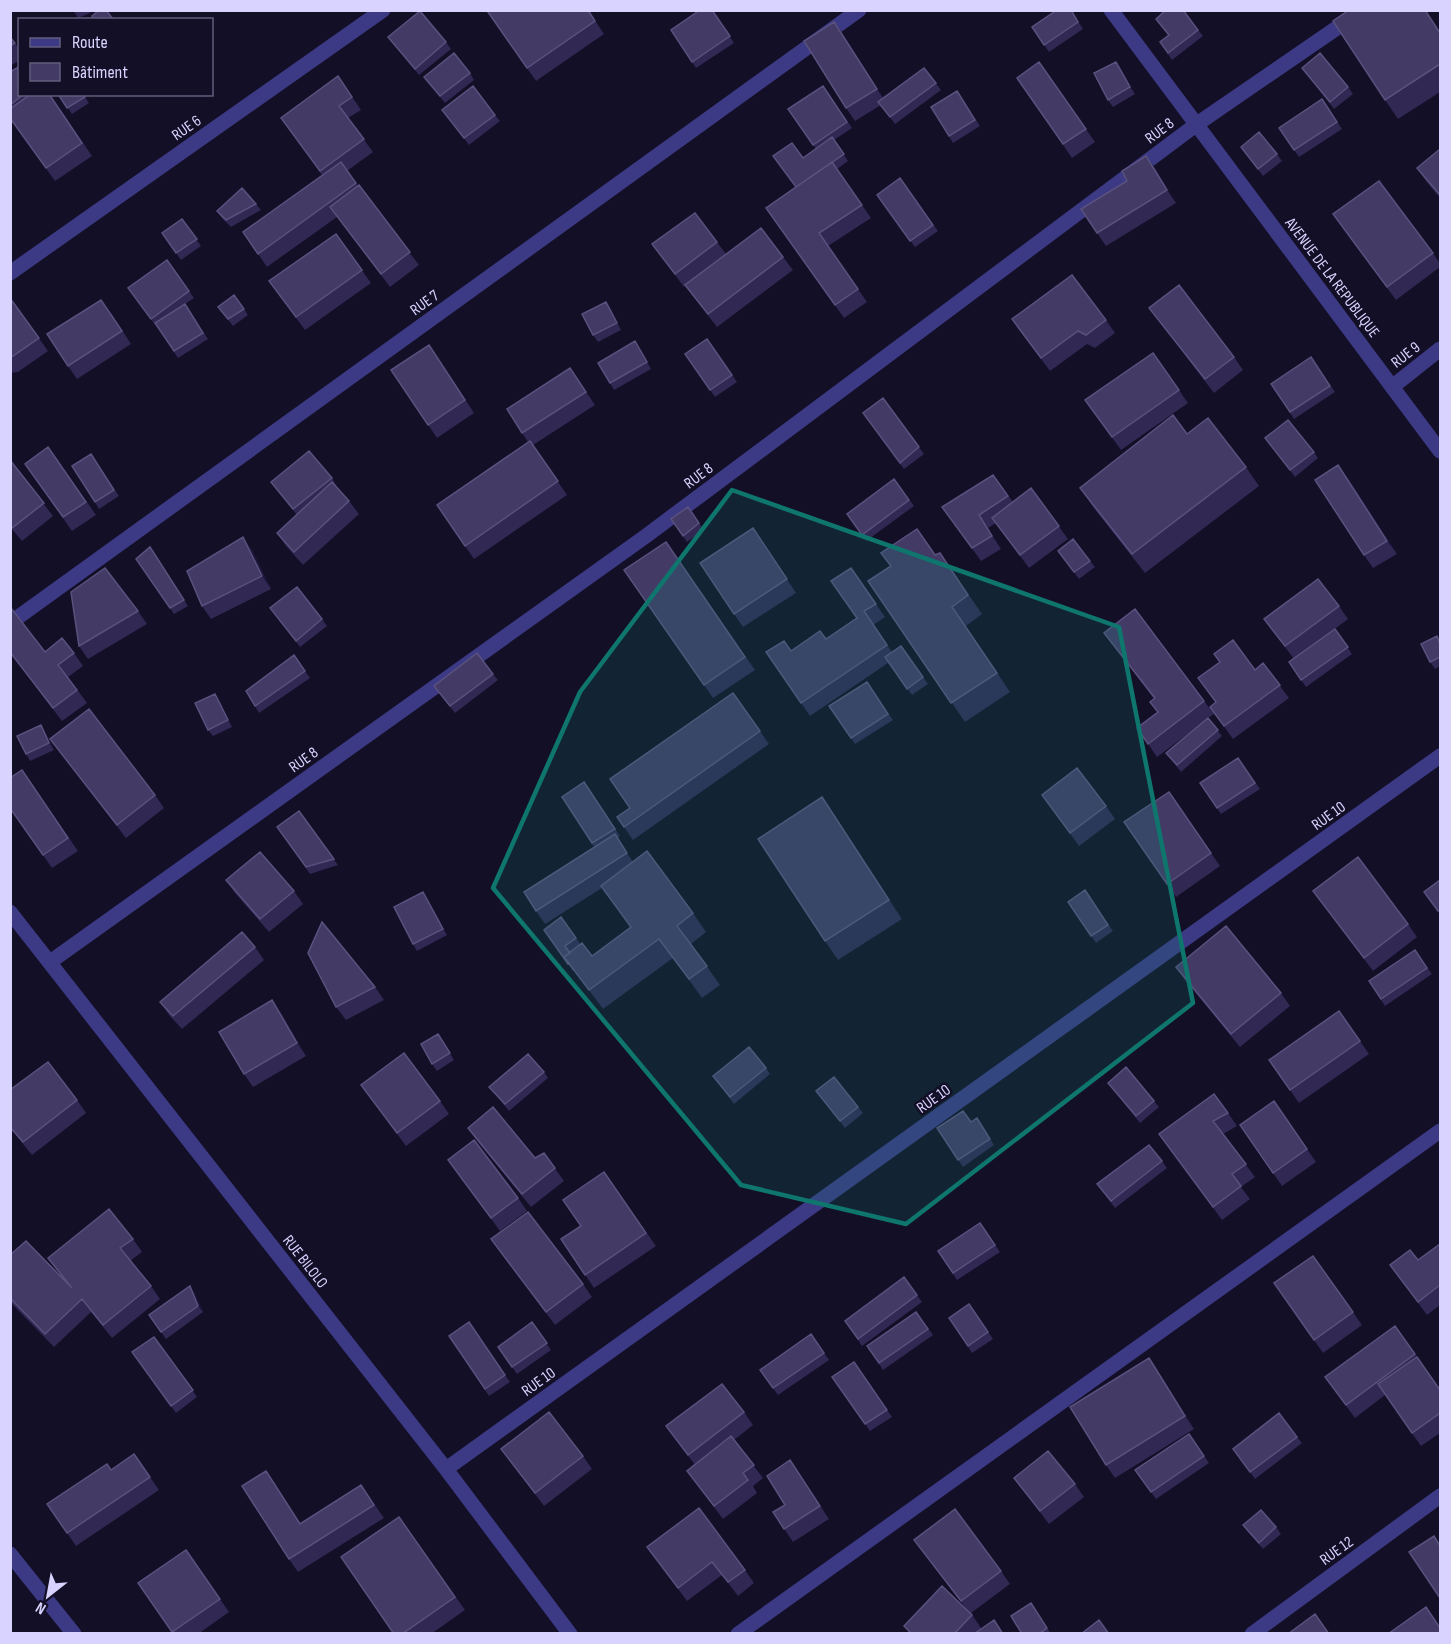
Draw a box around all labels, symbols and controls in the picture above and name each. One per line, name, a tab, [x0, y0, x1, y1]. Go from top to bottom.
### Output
legend	[18, 18, 213, 96]
text: Route	[72, 32, 108, 53]
text: Bâtiment	[72, 62, 128, 83]
street label: RUE 6	[169, 111, 205, 145]
street label: RUE 8	[1142, 114, 1178, 148]
street label: AVENUE DE LA REPUBLIQUE	[1280, 213, 1383, 342]
street label: RUE 7	[407, 286, 443, 320]
street label: RUE 9	[1388, 338, 1424, 372]
street label: RUE 8	[681, 459, 717, 493]
street label: RUE 8	[286, 743, 322, 777]
street label: RUE 10	[1308, 798, 1349, 835]
street label: RUE 10	[913, 1081, 954, 1118]
street label: RUE BILOLO	[278, 1232, 331, 1292]
street label: RUE 10	[518, 1364, 559, 1401]
street label: RUE 12	[1316, 1533, 1357, 1570]
north arrow	[18, 1566, 78, 1626]
text: N	[32, 1597, 50, 1618]

